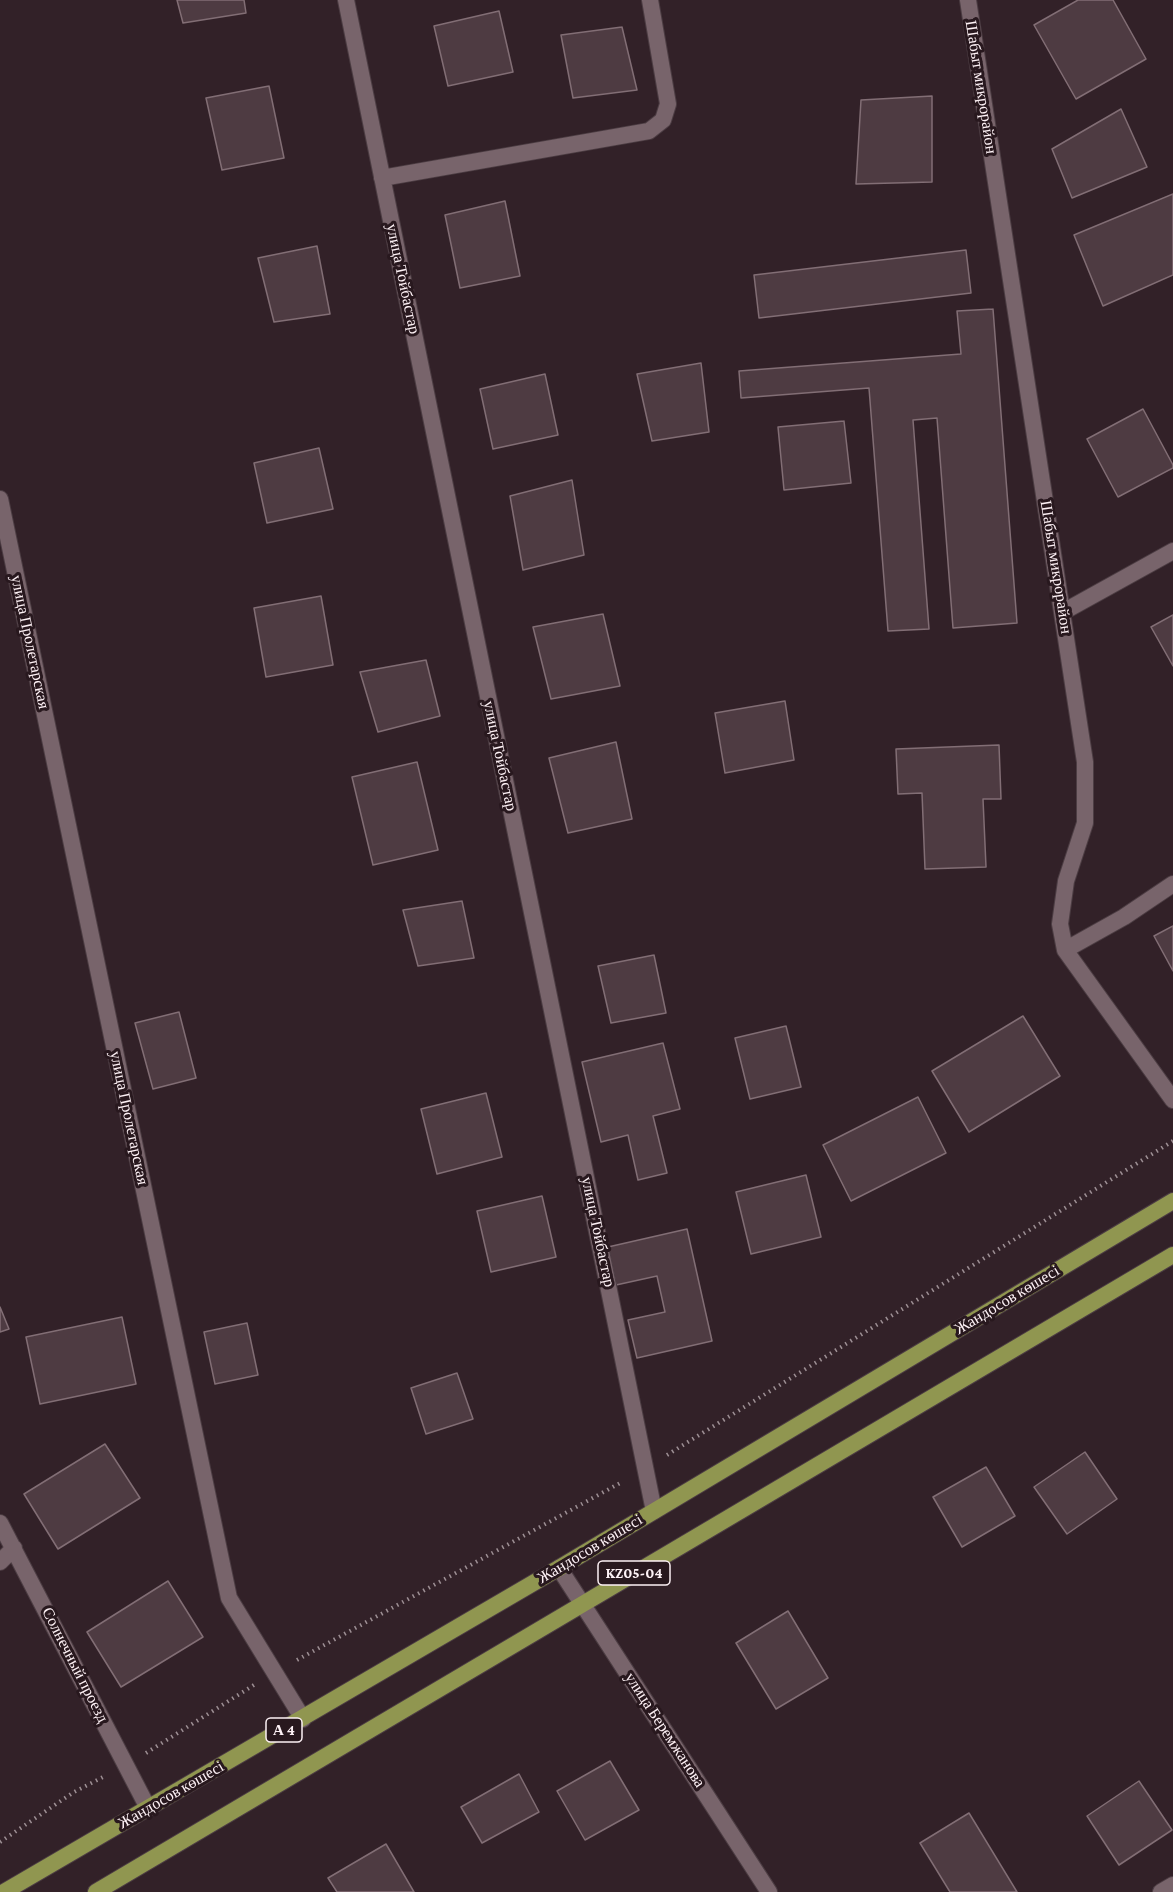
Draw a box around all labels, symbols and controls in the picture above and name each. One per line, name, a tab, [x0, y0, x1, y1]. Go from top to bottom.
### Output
street label: Шабыт микрорайон	[961, 19, 1001, 155]
street label: улица Тойбастар	[382, 222, 424, 336]
street label: Шабыт микрорайон	[1036, 499, 1076, 635]
street label: улица Пролетарская	[6, 573, 54, 711]
street label: улица Тойбастар	[479, 699, 521, 813]
street label: улица Пролетарская	[105, 1049, 153, 1187]
street label: улица Тойбастар	[577, 1175, 619, 1289]
street label: Жандосов көшесі	[951, 1261, 1063, 1339]
street label: Жандосов көшесі	[534, 1510, 646, 1588]
road number: KZ05-04	[598, 1561, 670, 1585]
street label: Солнечный проезд	[38, 1604, 112, 1726]
street label: улица Беремжанова	[621, 1669, 709, 1791]
road number: А 4	[266, 1718, 302, 1742]
street label: Жандосов көшесі	[115, 1757, 227, 1833]

